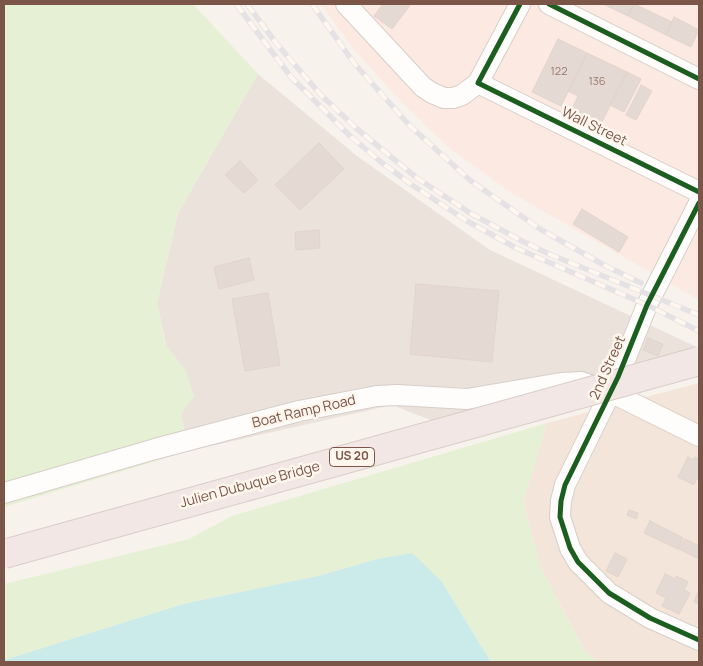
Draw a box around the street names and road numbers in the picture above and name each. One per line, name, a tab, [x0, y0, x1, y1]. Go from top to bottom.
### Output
street label: Wall Street	[559, 104, 629, 150]
street label: 2nd Street	[586, 333, 630, 403]
street label: Boat Ramp Road	[251, 392, 357, 432]
road number: US 20	[330, 448, 374, 467]
street label: Julien Dubuque Bridge	[178, 458, 322, 512]

